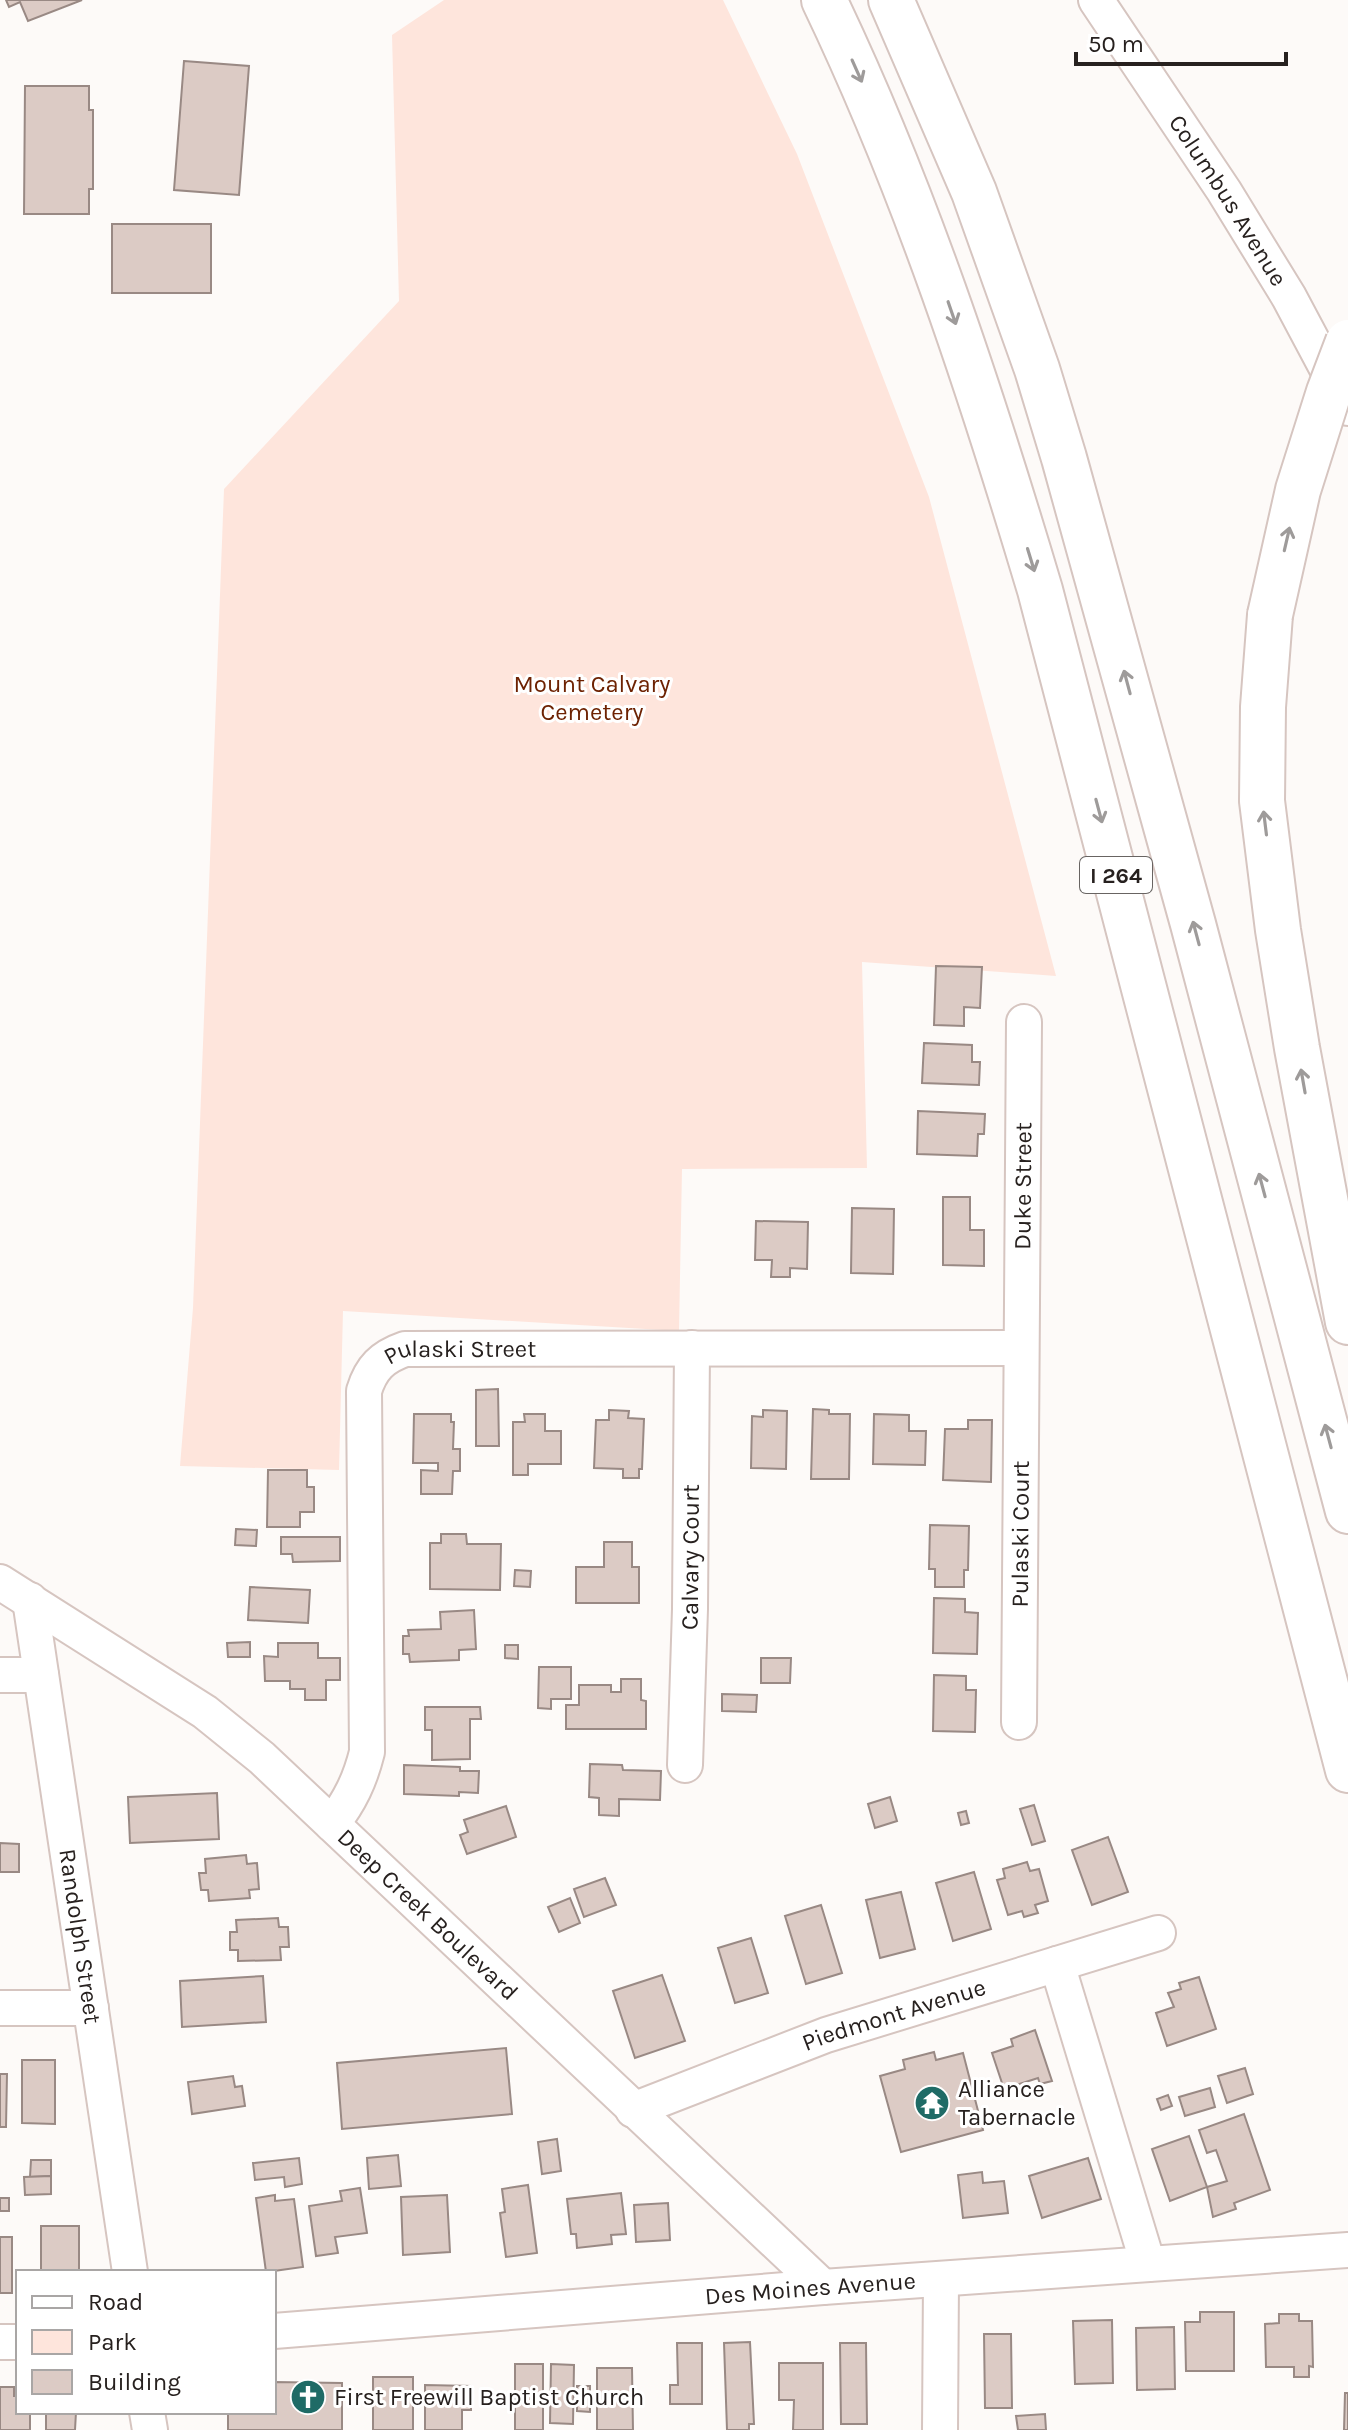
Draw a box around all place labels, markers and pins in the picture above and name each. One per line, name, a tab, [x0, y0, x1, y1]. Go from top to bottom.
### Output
place label: Alliance Tabernacle	[958, 2075, 1075, 2131]
temple icon: Alliance Tabernacle	[913, 2084, 951, 2122]
church icon: First Freewill Baptist Church	[289, 2378, 327, 2416]
place label: First Freewill Baptist Church	[334, 2383, 644, 2411]

